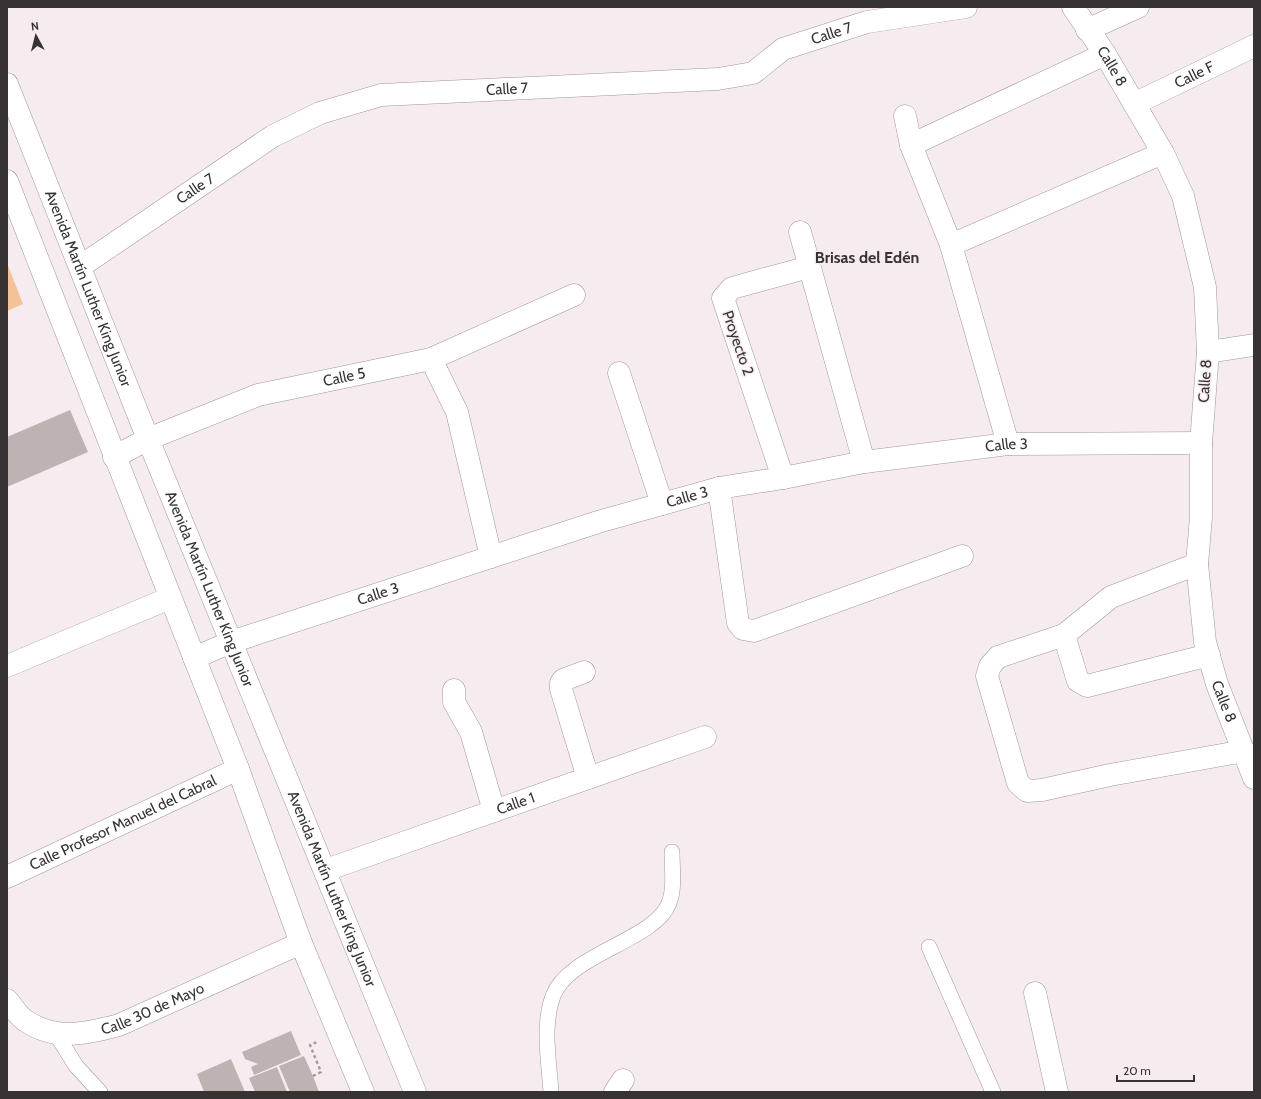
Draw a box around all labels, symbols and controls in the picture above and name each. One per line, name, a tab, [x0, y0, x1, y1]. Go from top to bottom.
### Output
north arrow	[16, 16, 56, 56]
street label: Calle 7	[809, 18, 855, 48]
text: N	[30, 19, 39, 33]
street label: Calle 8	[1093, 43, 1131, 90]
street label: Calle F	[1171, 57, 1217, 92]
street label: Calle 7	[486, 79, 529, 99]
street label: Calle 7	[173, 169, 218, 208]
street label: Avenida Martín Luther King Junior	[41, 188, 135, 390]
district label: Brisas del Edén	[815, 248, 919, 267]
street label: Proyecto 2	[719, 308, 758, 378]
street label: Calle 8	[1195, 359, 1215, 403]
street label: Calle 5	[321, 364, 367, 390]
street label: Calle 3	[984, 435, 1028, 456]
street label: Calle 3	[664, 483, 710, 511]
street label: Avenida Martín Luther King Junior	[161, 488, 257, 690]
street label: Calle 3	[355, 579, 401, 609]
street label: Calle 8	[1208, 678, 1240, 725]
street label: Calle Profesor Manuel del Cabral	[27, 771, 220, 874]
street label: Avenida Martín Luther King Junior	[284, 788, 380, 990]
street label: Calle 1	[494, 788, 537, 818]
street label: Calle 30 de Mayo	[99, 979, 207, 1038]
scale bar	[1117, 1057, 1194, 1083]
text: 20 m	[1123, 1063, 1151, 1078]

